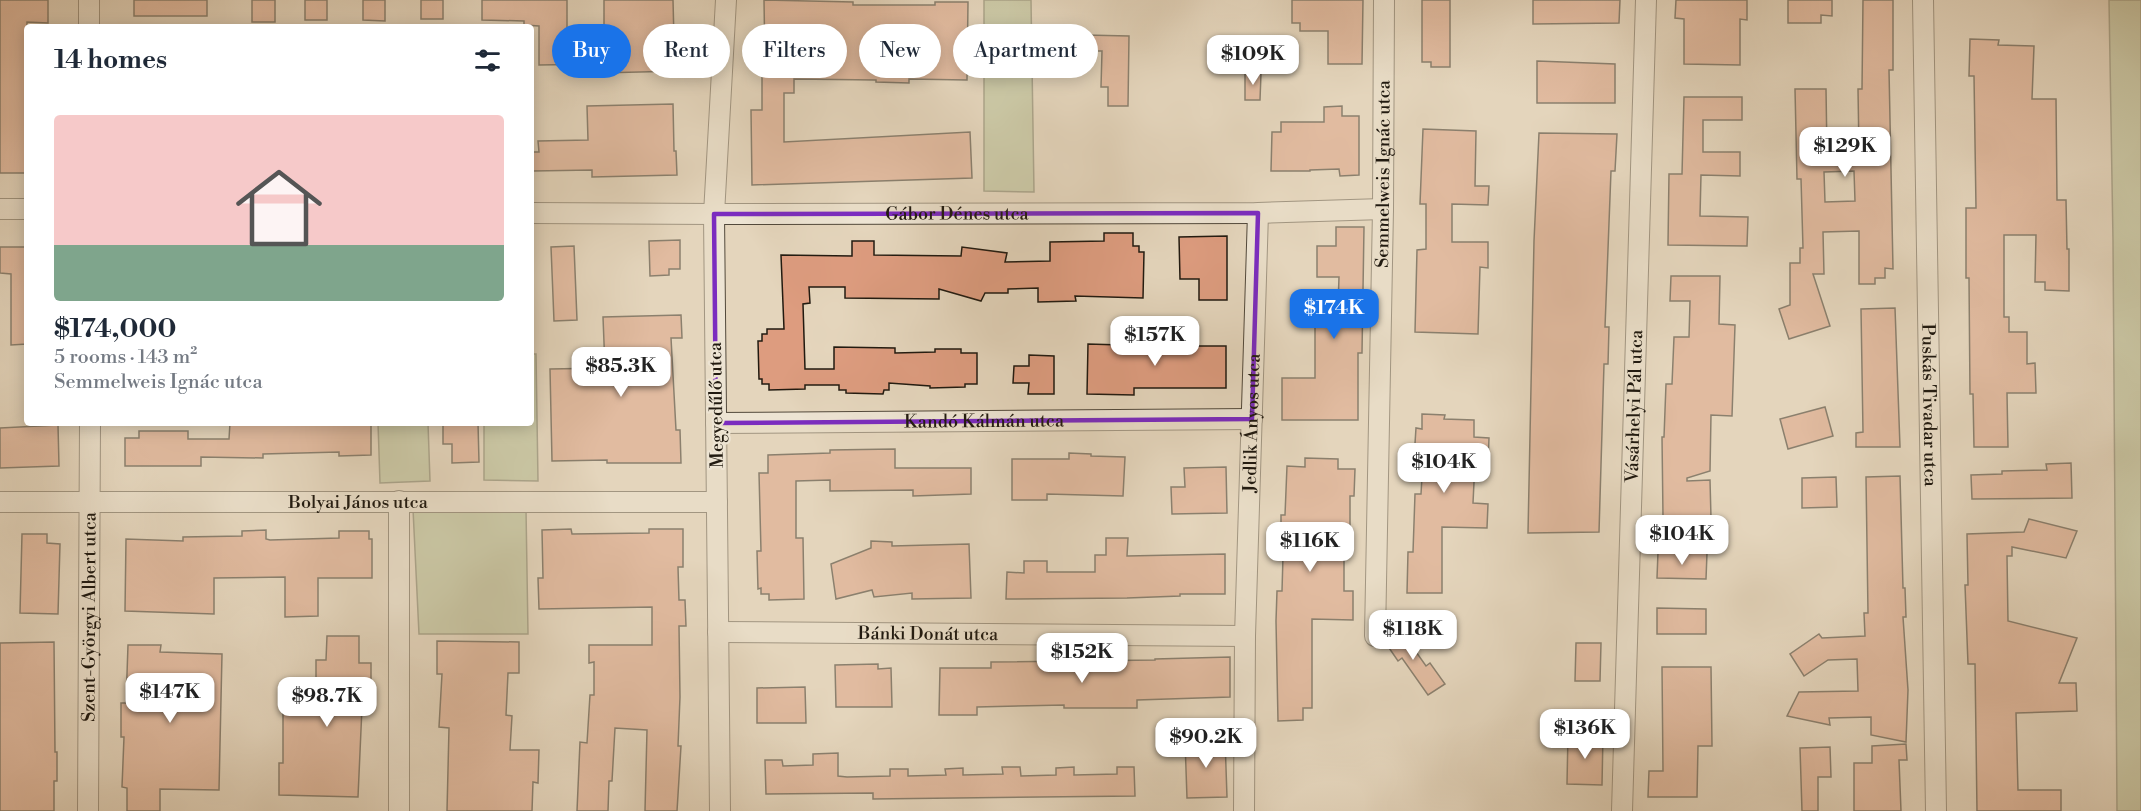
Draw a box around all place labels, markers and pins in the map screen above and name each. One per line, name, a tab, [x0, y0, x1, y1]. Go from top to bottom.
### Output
pin: $109K	[1211, 35, 1295, 86]
pin: $129K	[1803, 127, 1887, 178]
pin: $174K	[1292, 289, 1376, 340]
pin: $157K	[1113, 316, 1197, 367]
pin: $85.3K	[572, 347, 670, 398]
pin: $104K	[1402, 443, 1486, 494]
pin: $104K	[1640, 515, 1724, 566]
pin: $116K	[1268, 522, 1352, 573]
pin: $118K	[1371, 610, 1455, 661]
pin: $152K	[1040, 633, 1124, 684]
pin: $147K	[128, 673, 212, 724]
pin: $98.7K	[278, 677, 376, 728]
pin: $136K	[1543, 709, 1627, 760]
pin: $90.2K	[1157, 718, 1255, 769]

